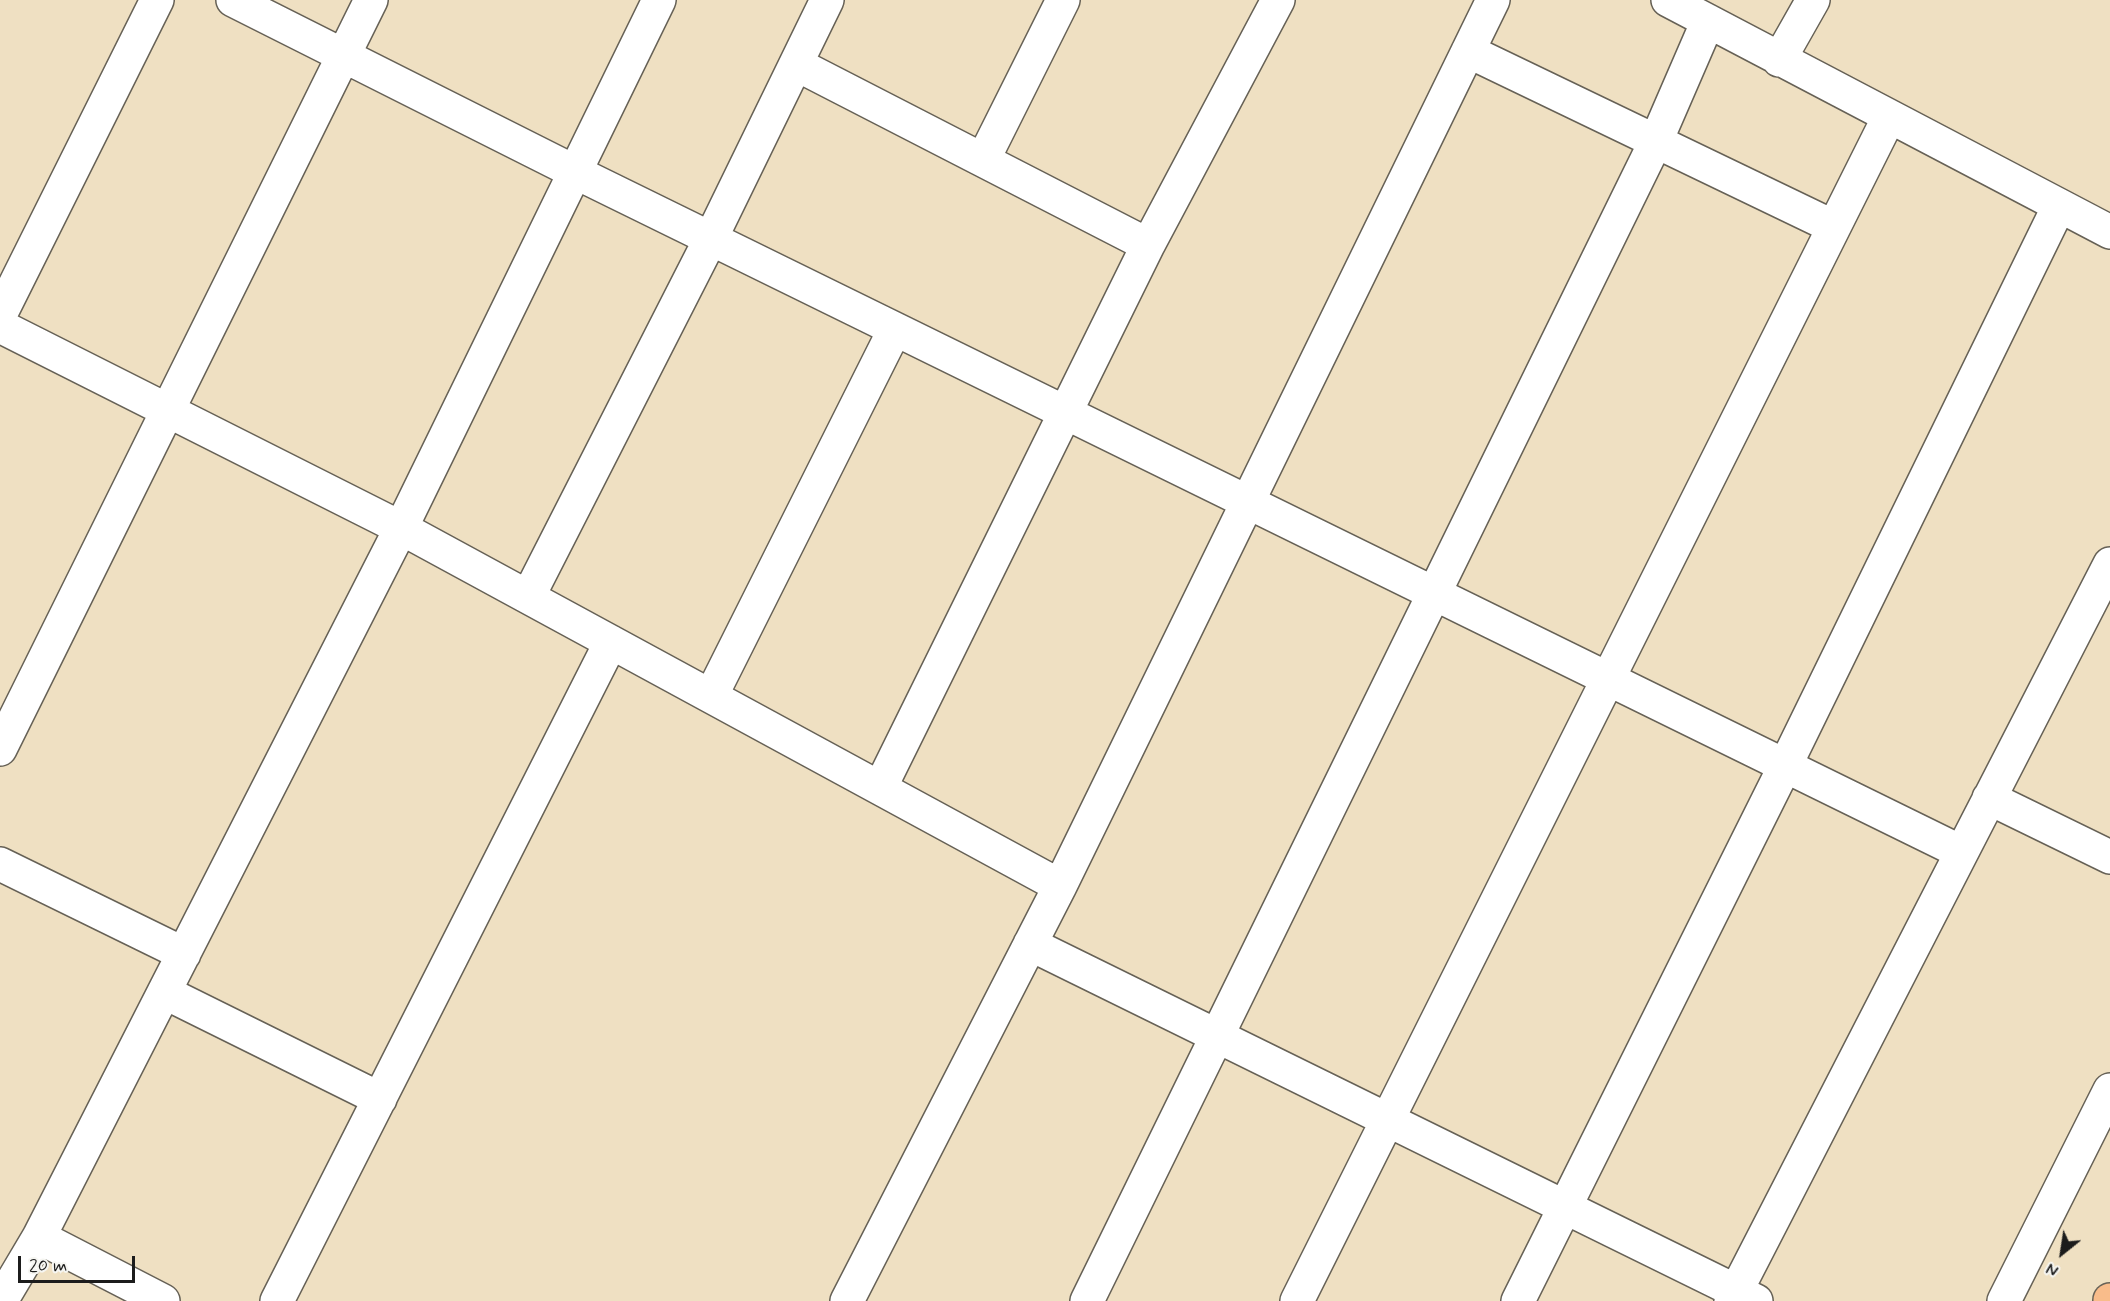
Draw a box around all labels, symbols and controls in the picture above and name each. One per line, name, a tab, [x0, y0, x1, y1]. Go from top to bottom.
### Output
north arrow	[2032, 1223, 2092, 1283]
scale bar	[21, 1244, 138, 1282]
text: 20 m	[29, 1254, 67, 1278]
text: N	[2043, 1257, 2063, 1281]

